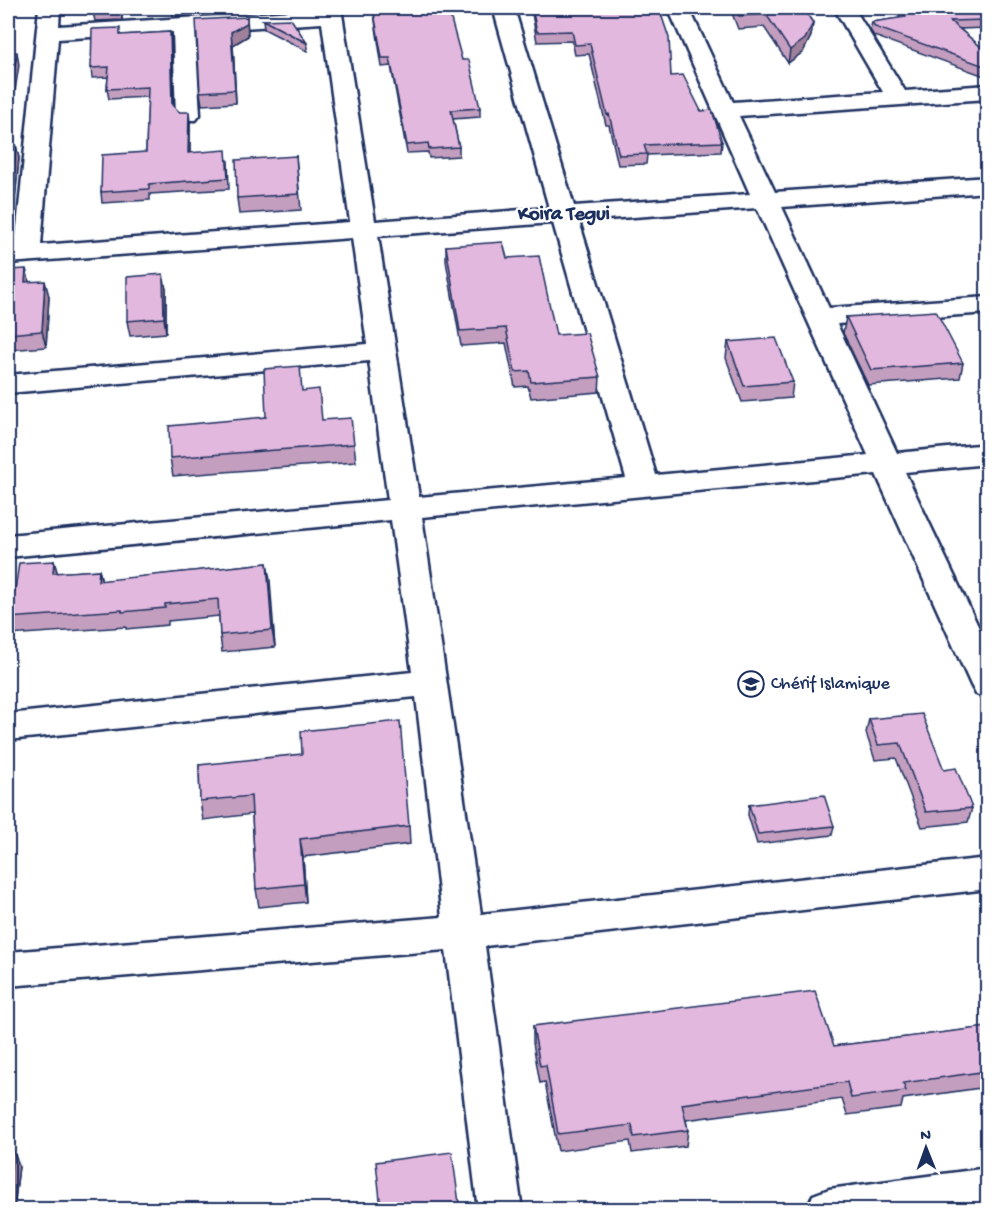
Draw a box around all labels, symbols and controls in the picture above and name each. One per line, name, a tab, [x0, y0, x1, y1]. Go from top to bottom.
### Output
district label: Koira Tegui	[517, 204, 610, 227]
school or university icon: Chérif Islamique	[736, 669, 766, 699]
place label: Chérif Islamique	[771, 674, 891, 695]
north arrow	[896, 1118, 956, 1178]
text: N	[920, 1127, 932, 1146]

